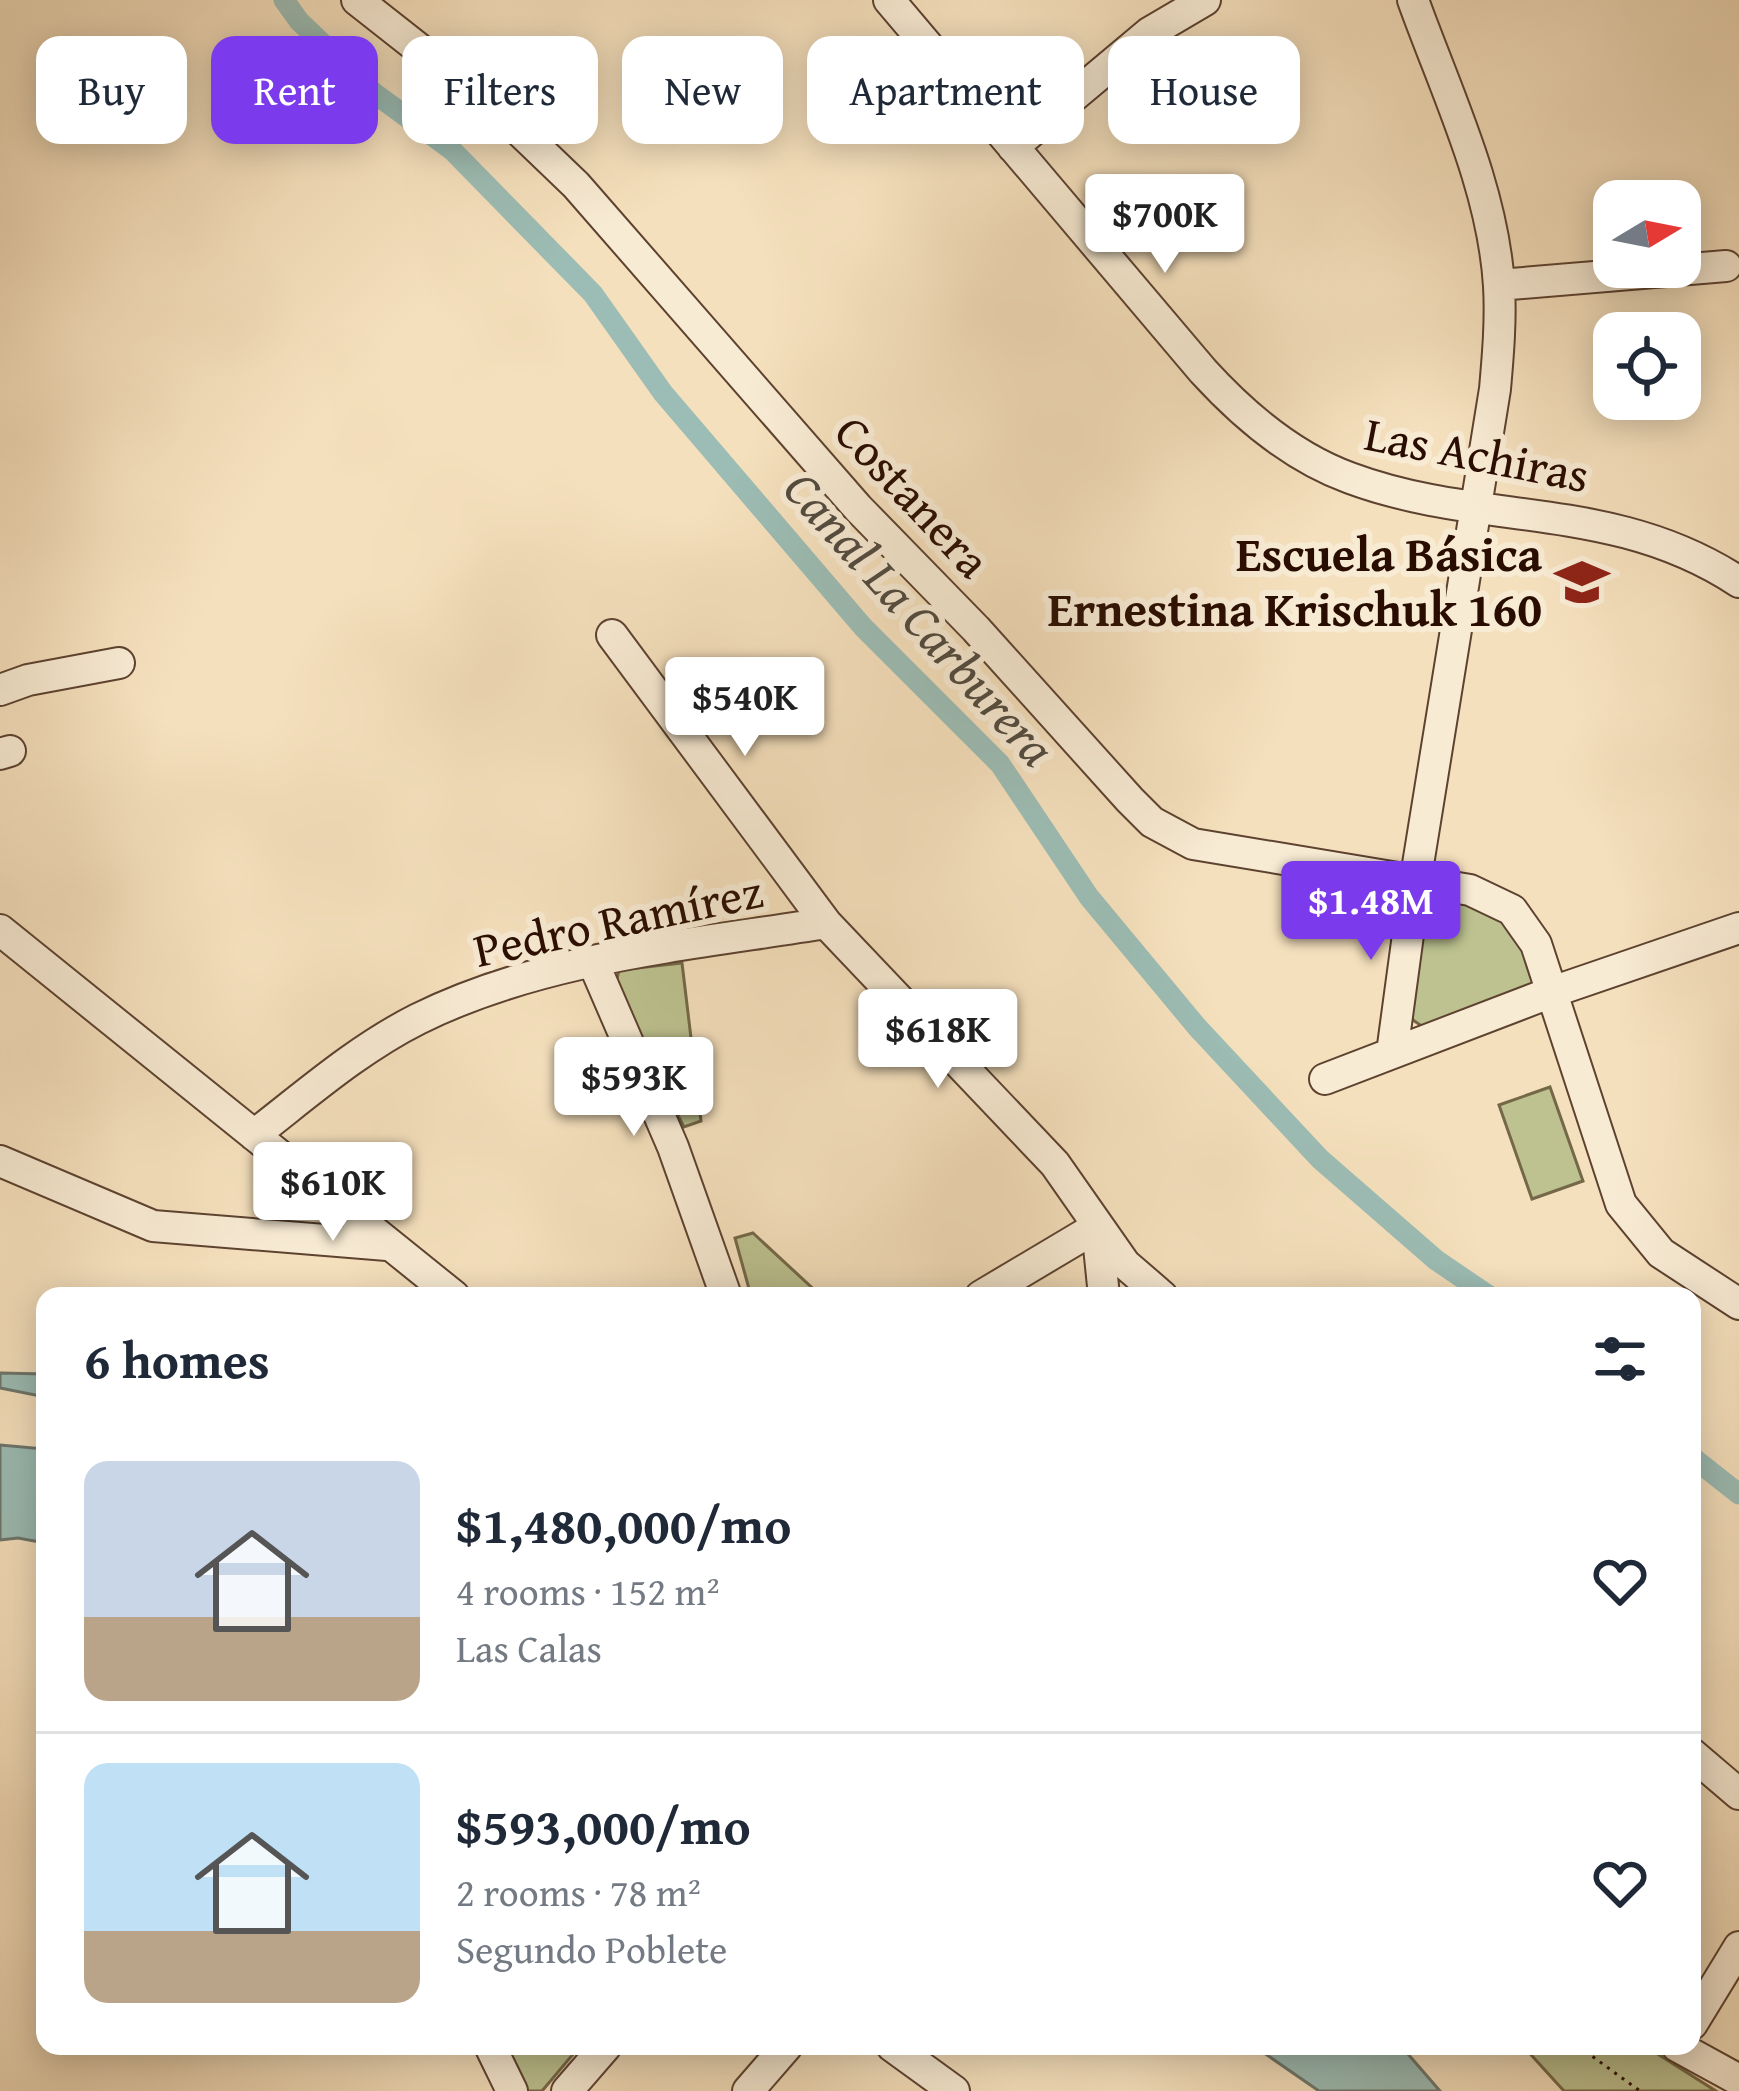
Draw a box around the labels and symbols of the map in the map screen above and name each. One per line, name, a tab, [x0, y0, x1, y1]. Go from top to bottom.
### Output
pin: $700K	[1081, 174, 1249, 276]
north arrow	[1593, 180, 1701, 288]
street label: Las Achiras	[1359, 397, 1595, 510]
street label: Costanera	[819, 398, 1008, 594]
water label: Canal La Carburera	[767, 453, 1074, 783]
place label: Escuela Básica Ernestina Krischuk 160	[1047, 518, 1542, 644]
school or university icon: Escuela Básica Ernestina Krischuk 160	[1553, 553, 1611, 611]
pin: $540K	[661, 657, 829, 759]
street label: Pedro Ramírez	[467, 854, 769, 985]
pin: $1.48M	[1273, 861, 1469, 963]
pin: $618K	[854, 989, 1022, 1091]
pin: $593K	[550, 1037, 718, 1139]
pin: $610K	[249, 1142, 417, 1244]

